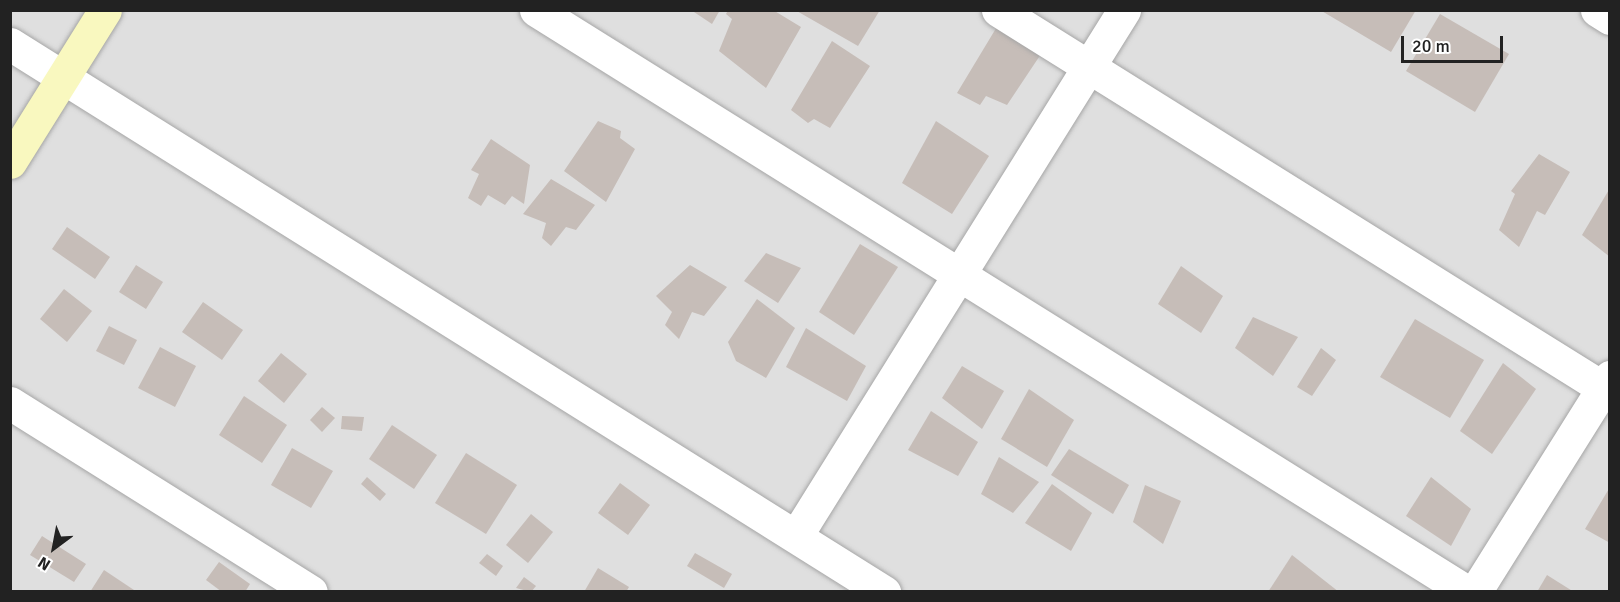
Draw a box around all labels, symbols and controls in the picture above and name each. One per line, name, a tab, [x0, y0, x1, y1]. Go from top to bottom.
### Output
scale bar	[1404, 24, 1506, 62]
text: 20 m	[1412, 35, 1450, 57]
north arrow	[24, 518, 84, 578]
text: N	[34, 552, 54, 575]

